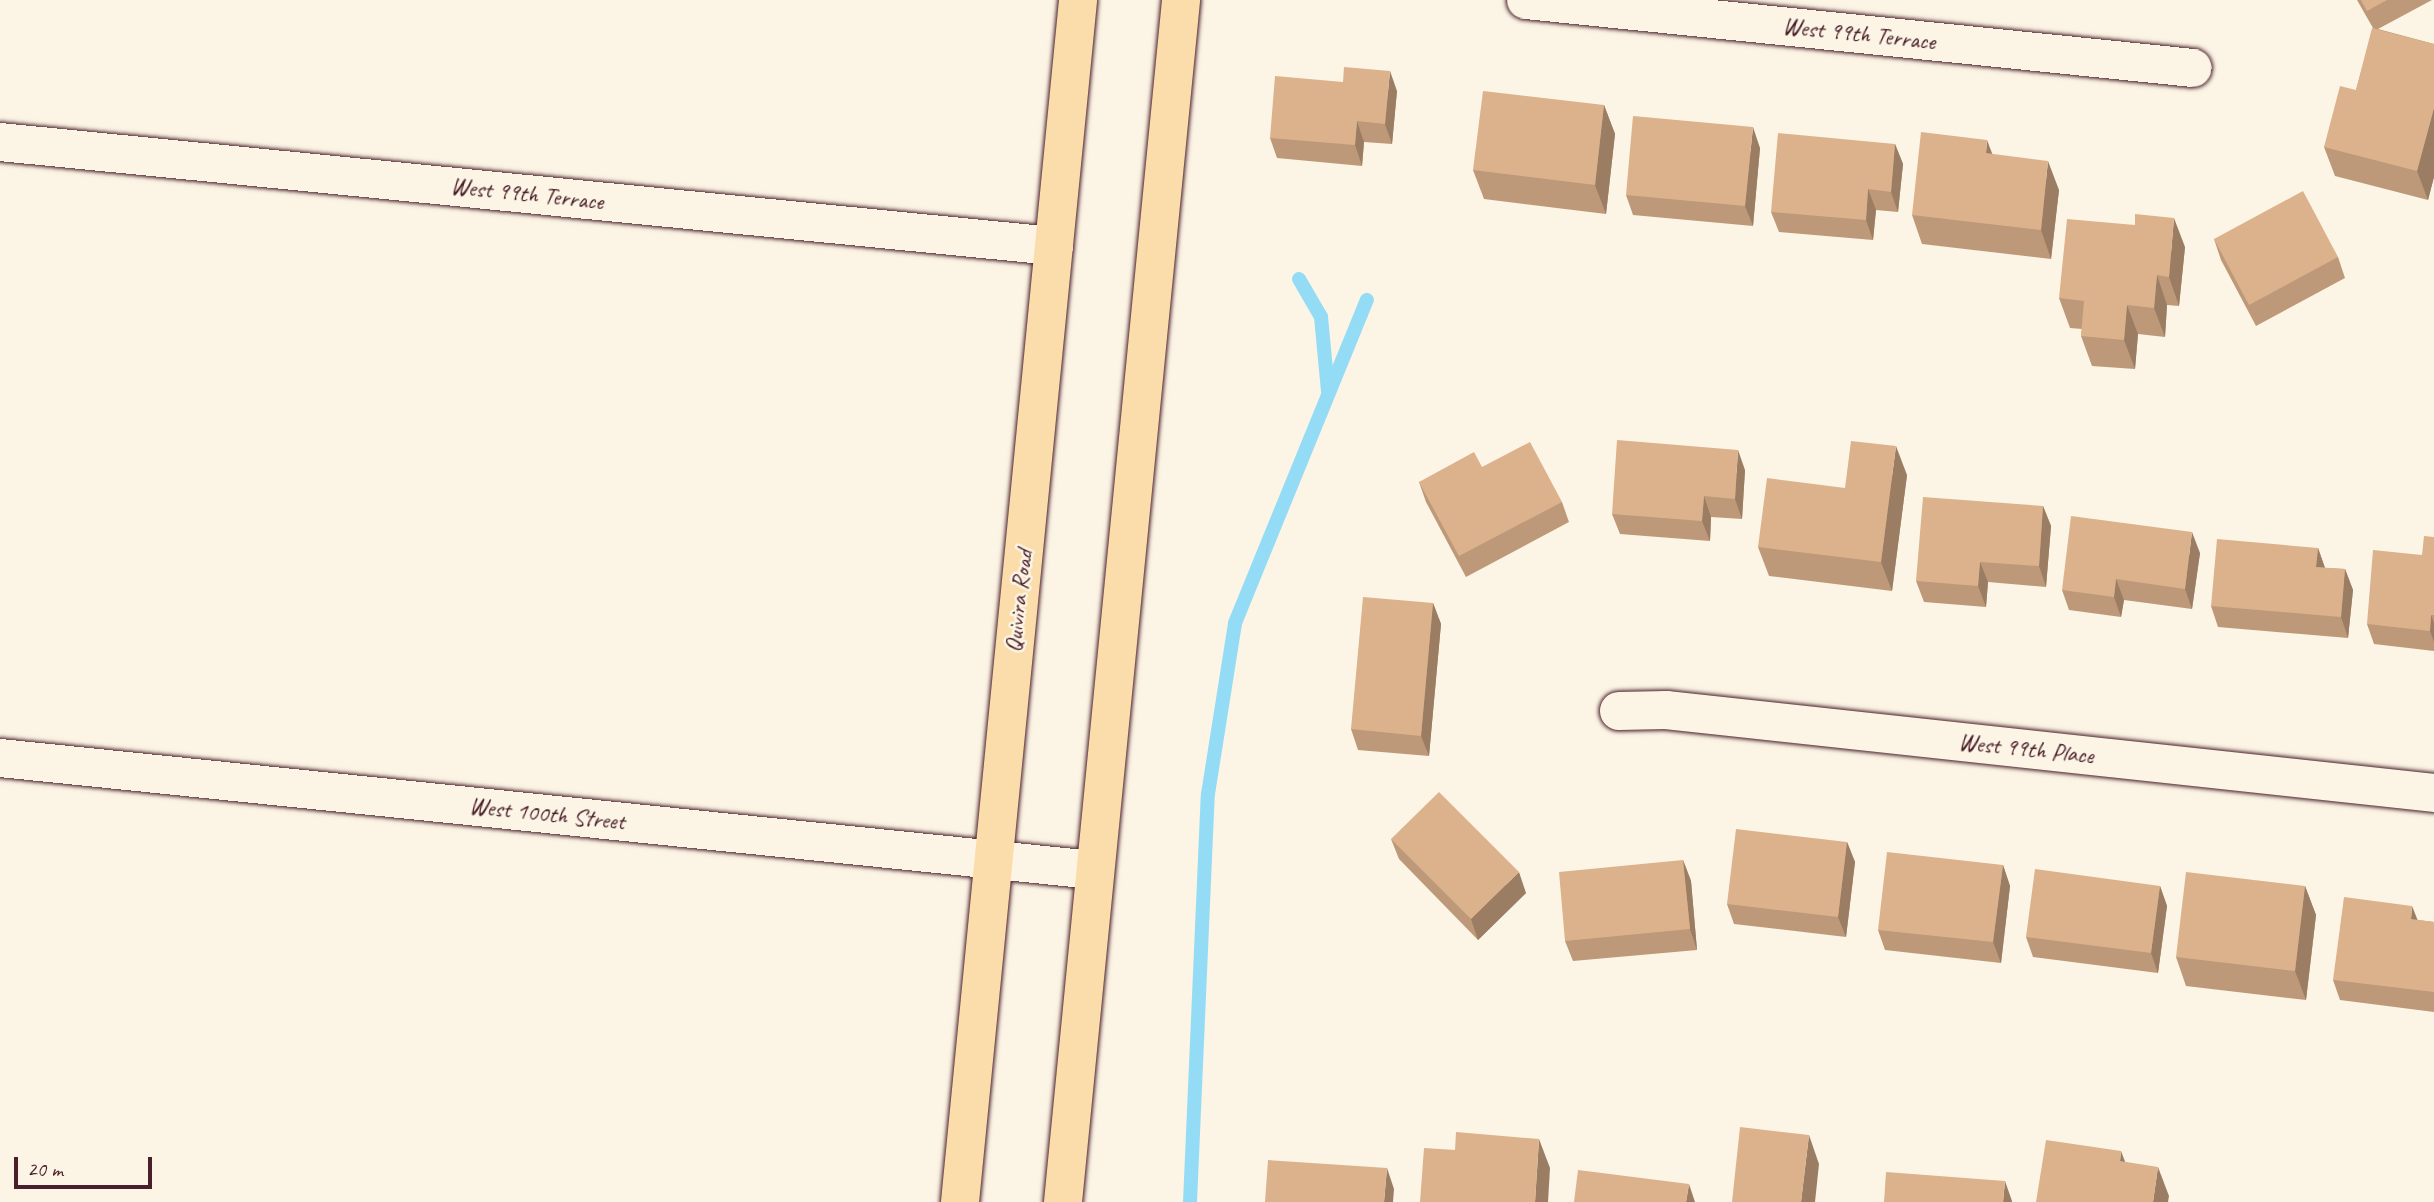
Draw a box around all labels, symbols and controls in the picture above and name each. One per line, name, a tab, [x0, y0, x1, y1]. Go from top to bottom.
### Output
street label: West 99th Terrace	[1781, 12, 1937, 56]
street label: West 99th Terrace	[449, 172, 605, 216]
street label: Quivira Road	[999, 548, 1039, 654]
street label: West 99th Place	[1957, 728, 2095, 770]
street label: West 100th Street	[468, 791, 626, 837]
scale bar	[18, 1142, 156, 1186]
text: 20 m	[27, 1156, 63, 1182]

